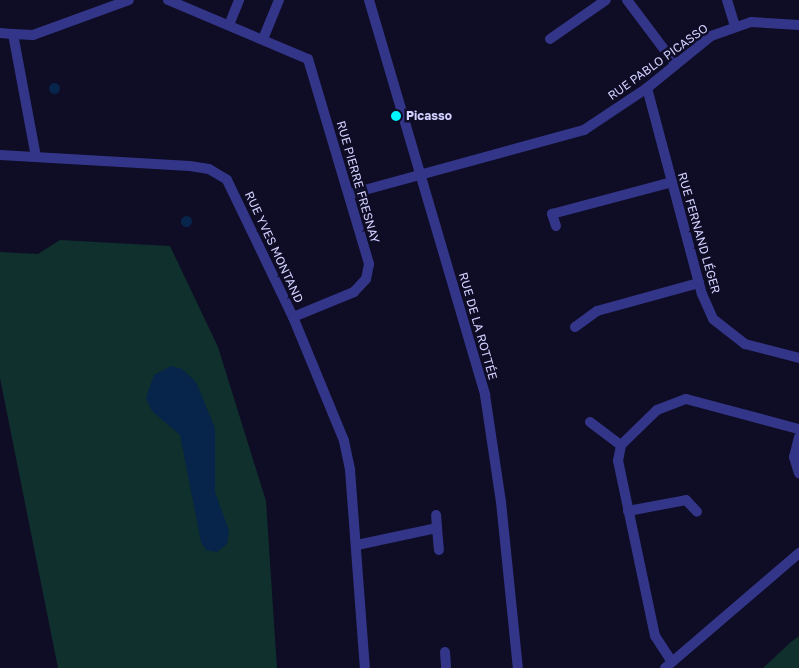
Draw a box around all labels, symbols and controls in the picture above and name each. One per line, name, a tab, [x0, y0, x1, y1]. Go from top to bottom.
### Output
street label: RUE PABLO PICASSO	[605, 21, 711, 103]
place label: Picasso	[406, 109, 452, 123]
marker: Picasso	[390, 110, 402, 122]
street label: RUE PIERRE FRESNAY	[334, 119, 382, 245]
street label: RUE FERNAND LÉGER	[675, 171, 723, 295]
street label: RUE YVES MONTAND	[242, 189, 306, 305]
street label: RUE DE LA ROTTÉE	[456, 271, 500, 381]

